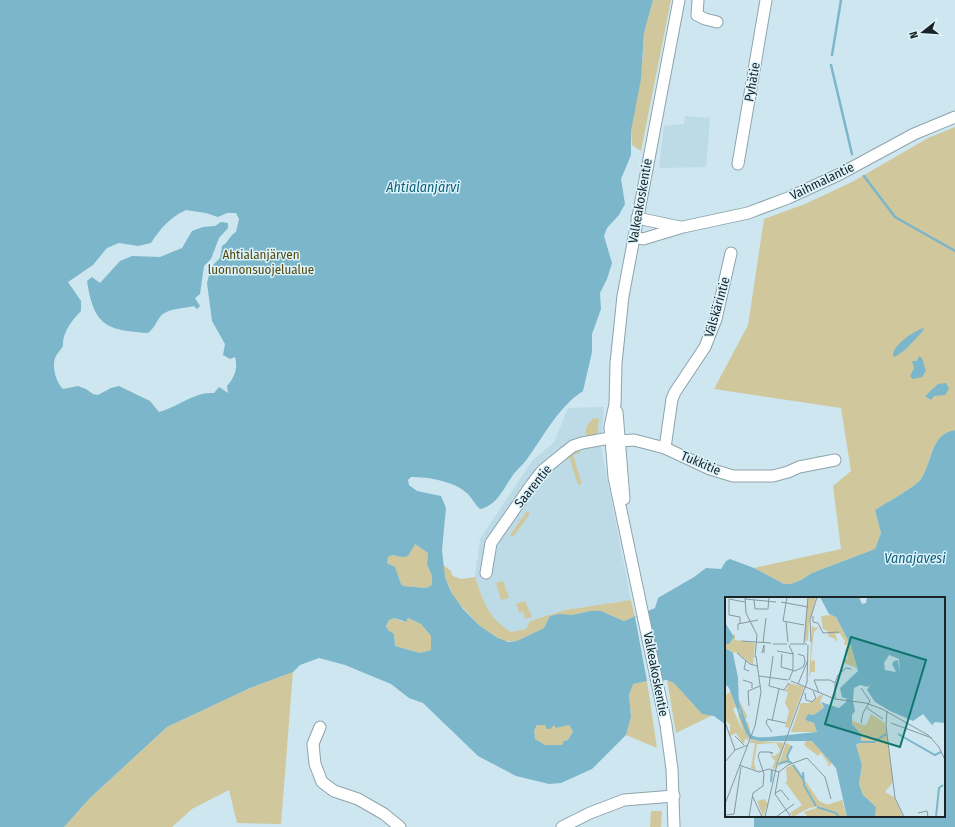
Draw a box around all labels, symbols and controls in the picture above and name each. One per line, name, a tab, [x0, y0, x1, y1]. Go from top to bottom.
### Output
north arrow	[903, 12, 943, 52]
text: N	[907, 30, 921, 40]
street label: Pyhätie	[741, 61, 763, 103]
street label: Valkeakoskentie	[625, 157, 655, 245]
street label: Vaihmalantie	[788, 159, 856, 203]
water label: Ahtialanjärvi	[385, 179, 460, 196]
park label: Ahtialanjärven luonnonsuojelualue	[208, 247, 314, 277]
street label: Välskärintie	[701, 275, 733, 339]
street label: Tukkitie	[679, 448, 723, 478]
street label: Saarentie	[511, 462, 555, 510]
water label: Vanajavesi	[884, 550, 946, 567]
inset map	[725, 597, 945, 817]
street label: Valkeakoskentie	[640, 630, 672, 718]

